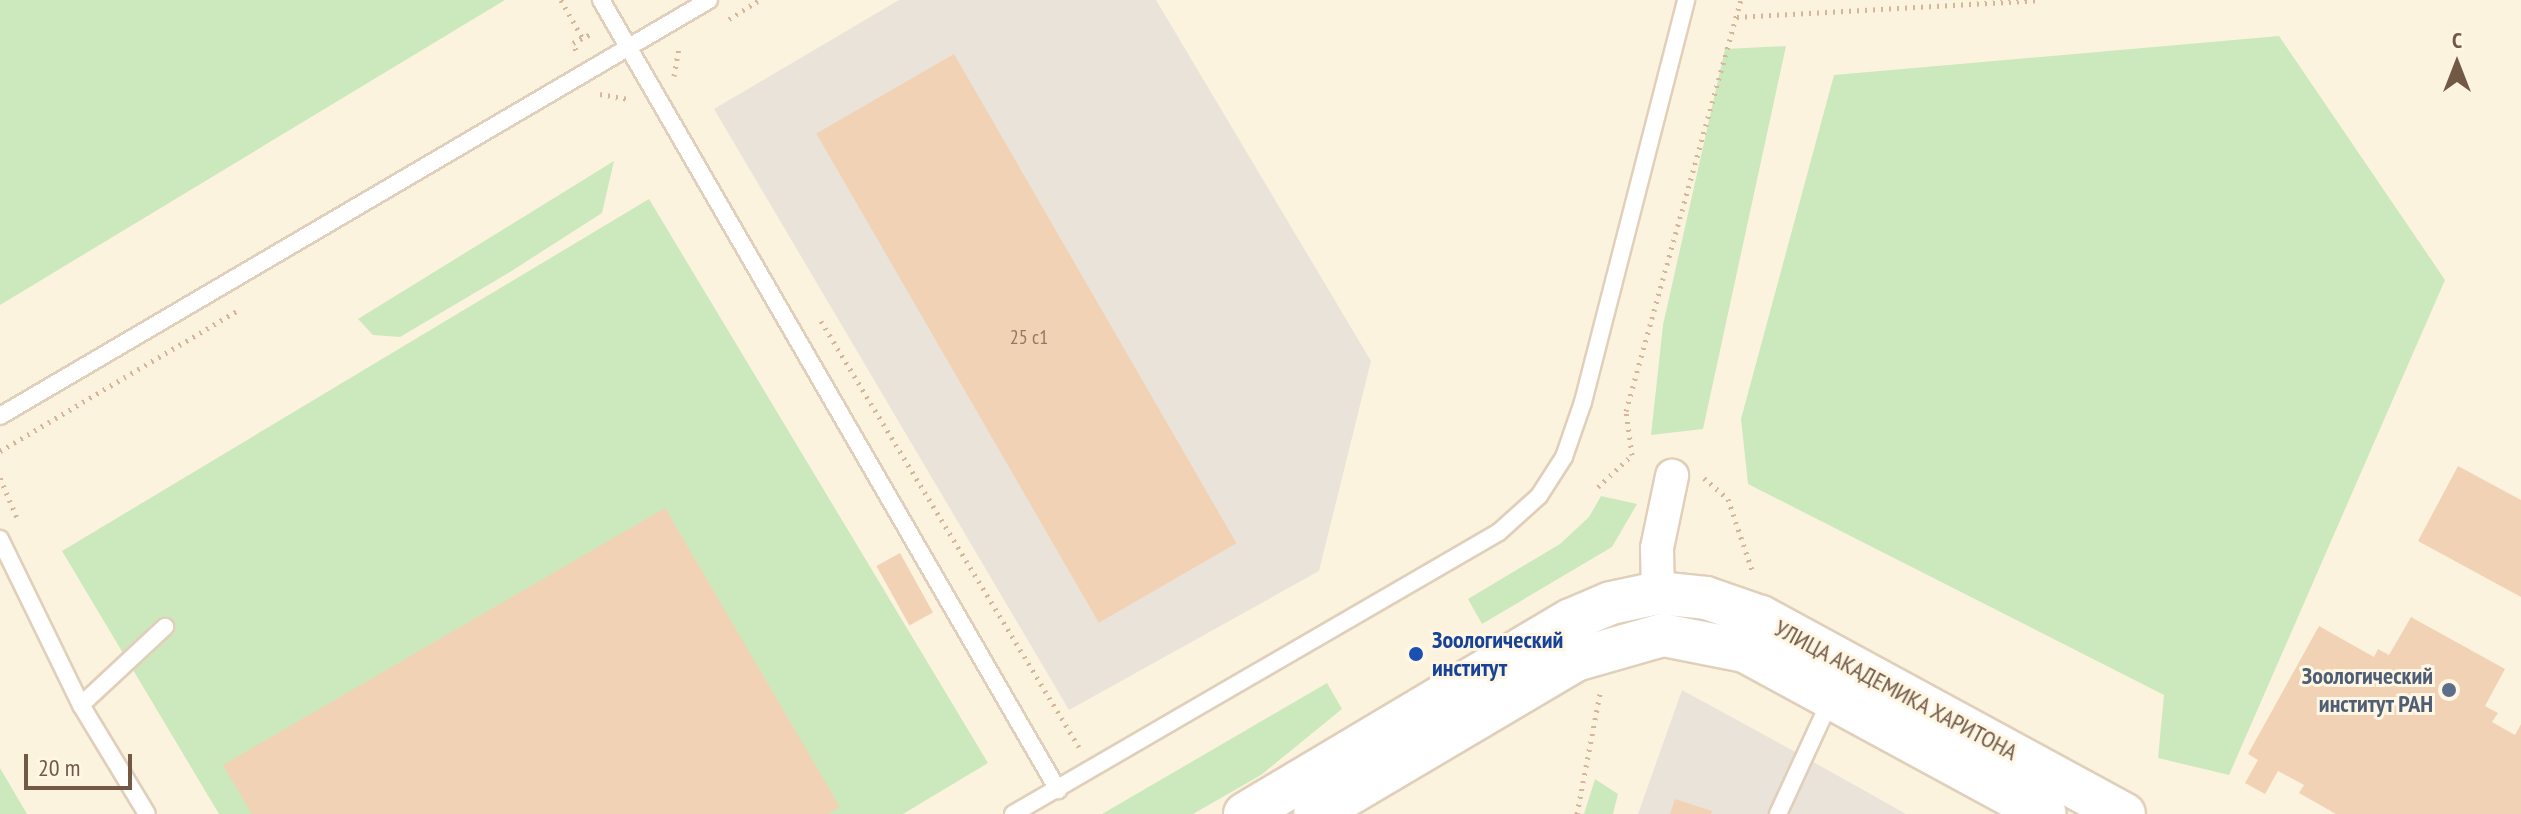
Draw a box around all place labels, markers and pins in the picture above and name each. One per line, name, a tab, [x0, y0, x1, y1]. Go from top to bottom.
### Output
place label: Зоологический институт	[1432, 626, 1563, 682]
marker: Зоологический институт	[1407, 645, 1425, 663]
place label: Зоологический институт РАН	[2302, 662, 2433, 718]
marker: Зоологический институт РАН	[2440, 681, 2458, 699]

